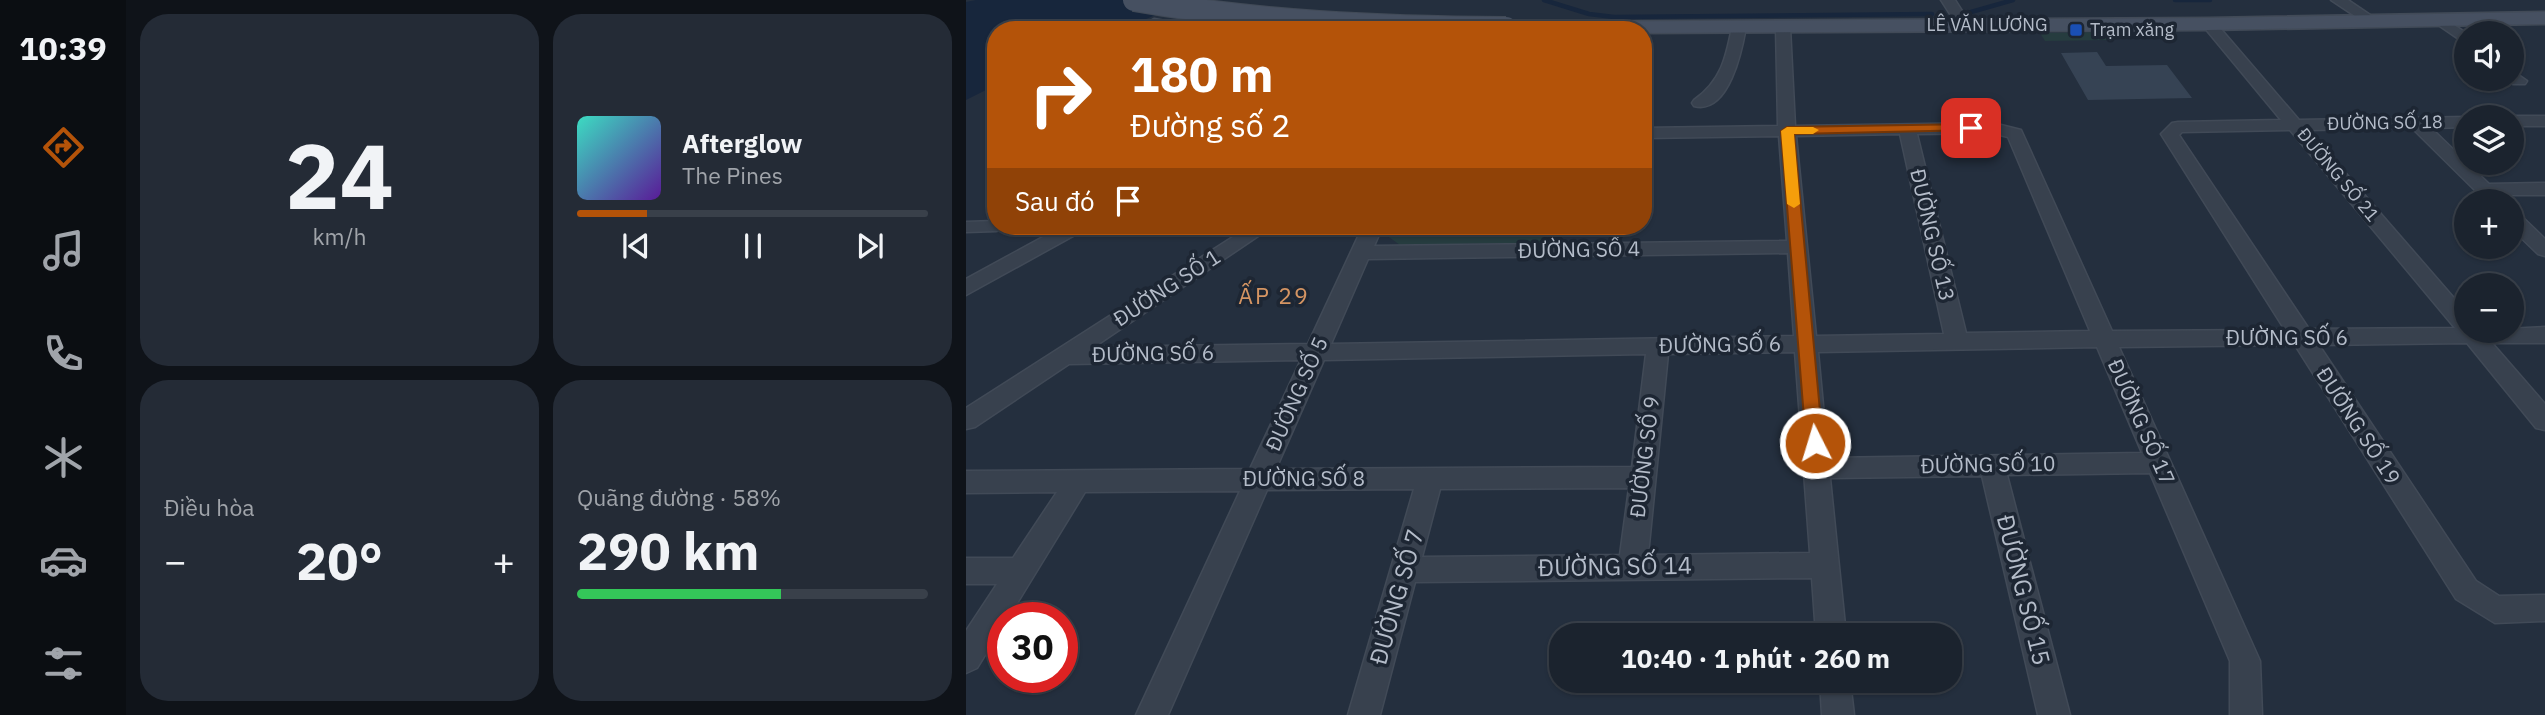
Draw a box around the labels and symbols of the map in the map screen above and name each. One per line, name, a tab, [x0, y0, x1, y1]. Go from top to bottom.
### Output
street label: LÊ VĂN LƯƠNG	[1926, 13, 2048, 36]
place label: Trạm xăng	[2090, 18, 2175, 41]
marker: Trạm xăng	[2068, 22, 2084, 38]
pin	[1941, 98, 2001, 158]
street label: ĐƯỜNG SỐ 18	[2327, 107, 2443, 135]
street label: ĐƯỜNG SỐ 21	[2292, 121, 2387, 226]
street label: ĐƯỜNG SỐ 13	[1904, 166, 1963, 304]
street label: ĐƯỜNG SỐ 4	[1518, 233, 1640, 264]
street label: ĐƯỜNG SỐ 1	[1107, 241, 1225, 332]
district label: ẤP 29	[1238, 279, 1310, 310]
street label: ĐƯỜNG SỐ 6	[2226, 322, 2348, 351]
street label: ĐƯỜNG SỐ 6	[1659, 328, 1781, 359]
street label: ĐƯỜNG SỐ 5	[1258, 332, 1334, 455]
street label: ĐƯỜNG SỐ 6	[1092, 337, 1214, 368]
street label: ĐƯỜNG SỐ 17	[2102, 354, 2183, 489]
street label: ĐƯỜNG SỐ 19	[2310, 361, 2408, 490]
street label: ĐƯỜNG SỐ 9	[1622, 394, 1665, 519]
position arrow	[1778, 406, 1852, 480]
street label: ĐƯỜNG SỐ 10	[1920, 448, 2056, 479]
street label: ĐƯỜNG SỐ 8	[1243, 463, 1365, 492]
street label: ĐƯỜNG SỐ 15	[1990, 511, 2060, 668]
street label: ĐƯỜNG SỐ 7	[1359, 525, 1431, 668]
street label: ĐƯỜNG SỐ 14	[1538, 547, 1692, 583]
speed limit sign: 30	[987, 602, 1078, 693]

